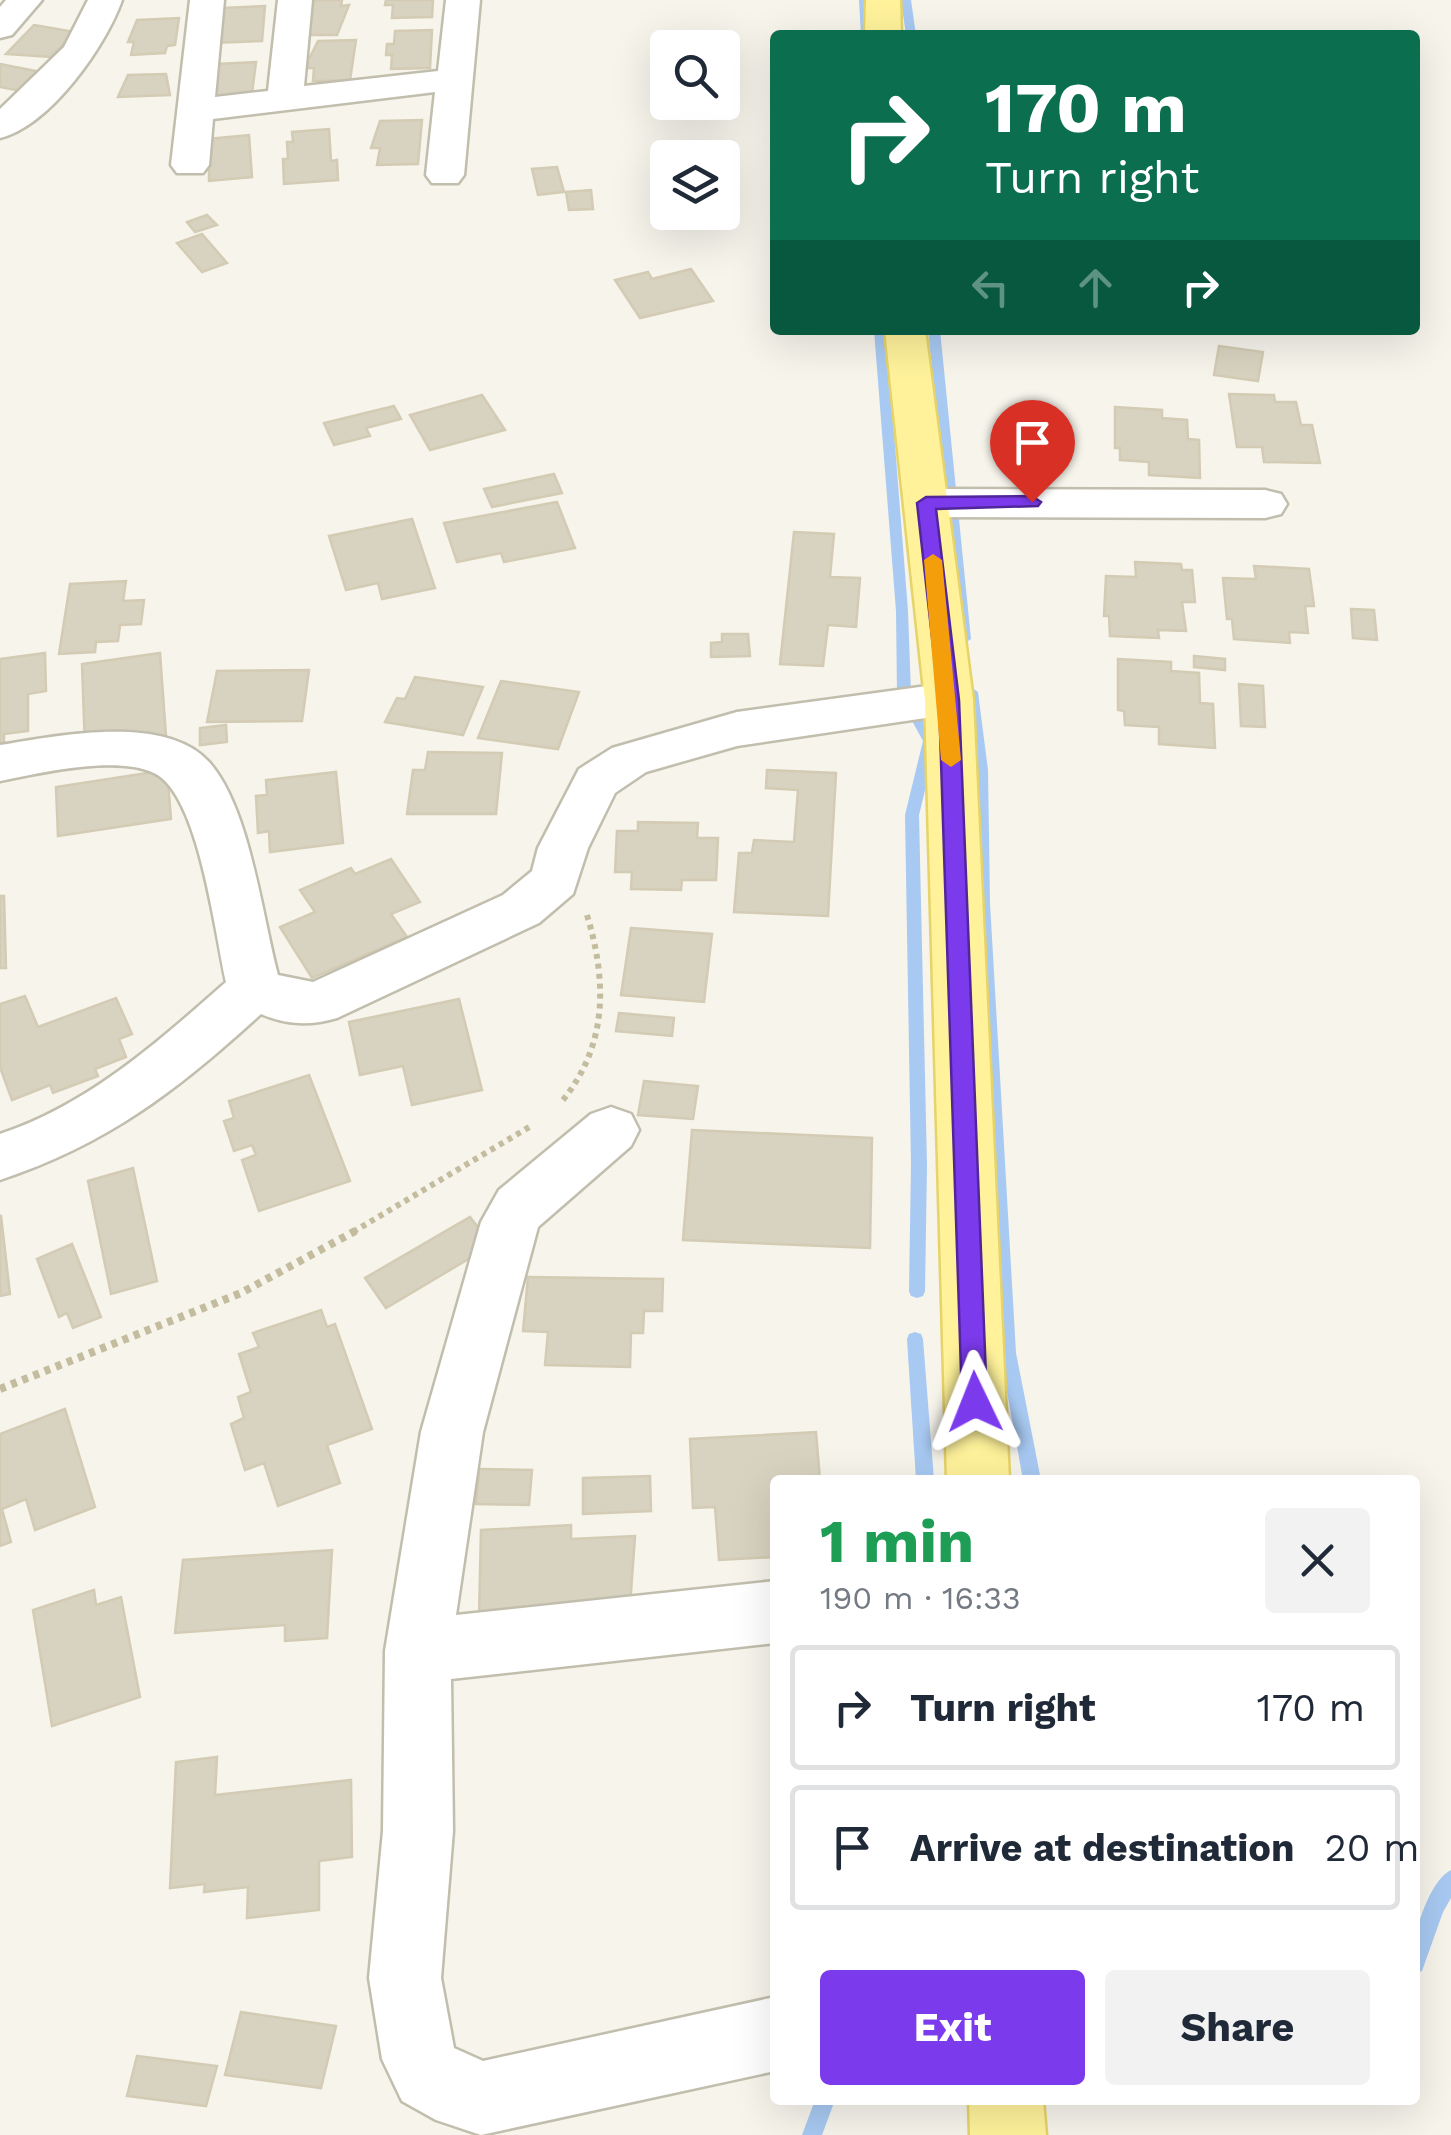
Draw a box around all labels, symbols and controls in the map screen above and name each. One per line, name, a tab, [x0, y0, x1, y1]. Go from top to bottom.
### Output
map controls	[650, 30, 740, 230]
button: search	[650, 30, 740, 120]
text: 170 m	[985, 67, 1187, 149]
icon: right	[820, 70, 950, 200]
button: layers	[650, 140, 740, 230]
text: Turn right	[985, 151, 1199, 204]
icon: left	[963, 260, 1018, 315]
icon: ahead	[1068, 260, 1123, 315]
icon: right	[1173, 260, 1228, 315]
pin	[990, 400, 1075, 503]
icon: arrive	[1005, 415, 1060, 470]
position arrow	[923, 1350, 1027, 1454]
text: 1 min	[820, 1506, 974, 1577]
button: close	[1265, 1508, 1370, 1613]
text: 190 m · 16:33	[820, 1579, 1021, 1617]
icon: right	[825, 1680, 880, 1735]
text: Turn right	[910, 1686, 1096, 1730]
text: 170 m	[1257, 1686, 1365, 1730]
icon: arrive	[825, 1820, 880, 1875]
text: Arrive at destination	[910, 1826, 1295, 1870]
text: 20 m	[1325, 1826, 1420, 1870]
button: Exit	[820, 1970, 1085, 2085]
button: Share	[1105, 1970, 1370, 2085]

